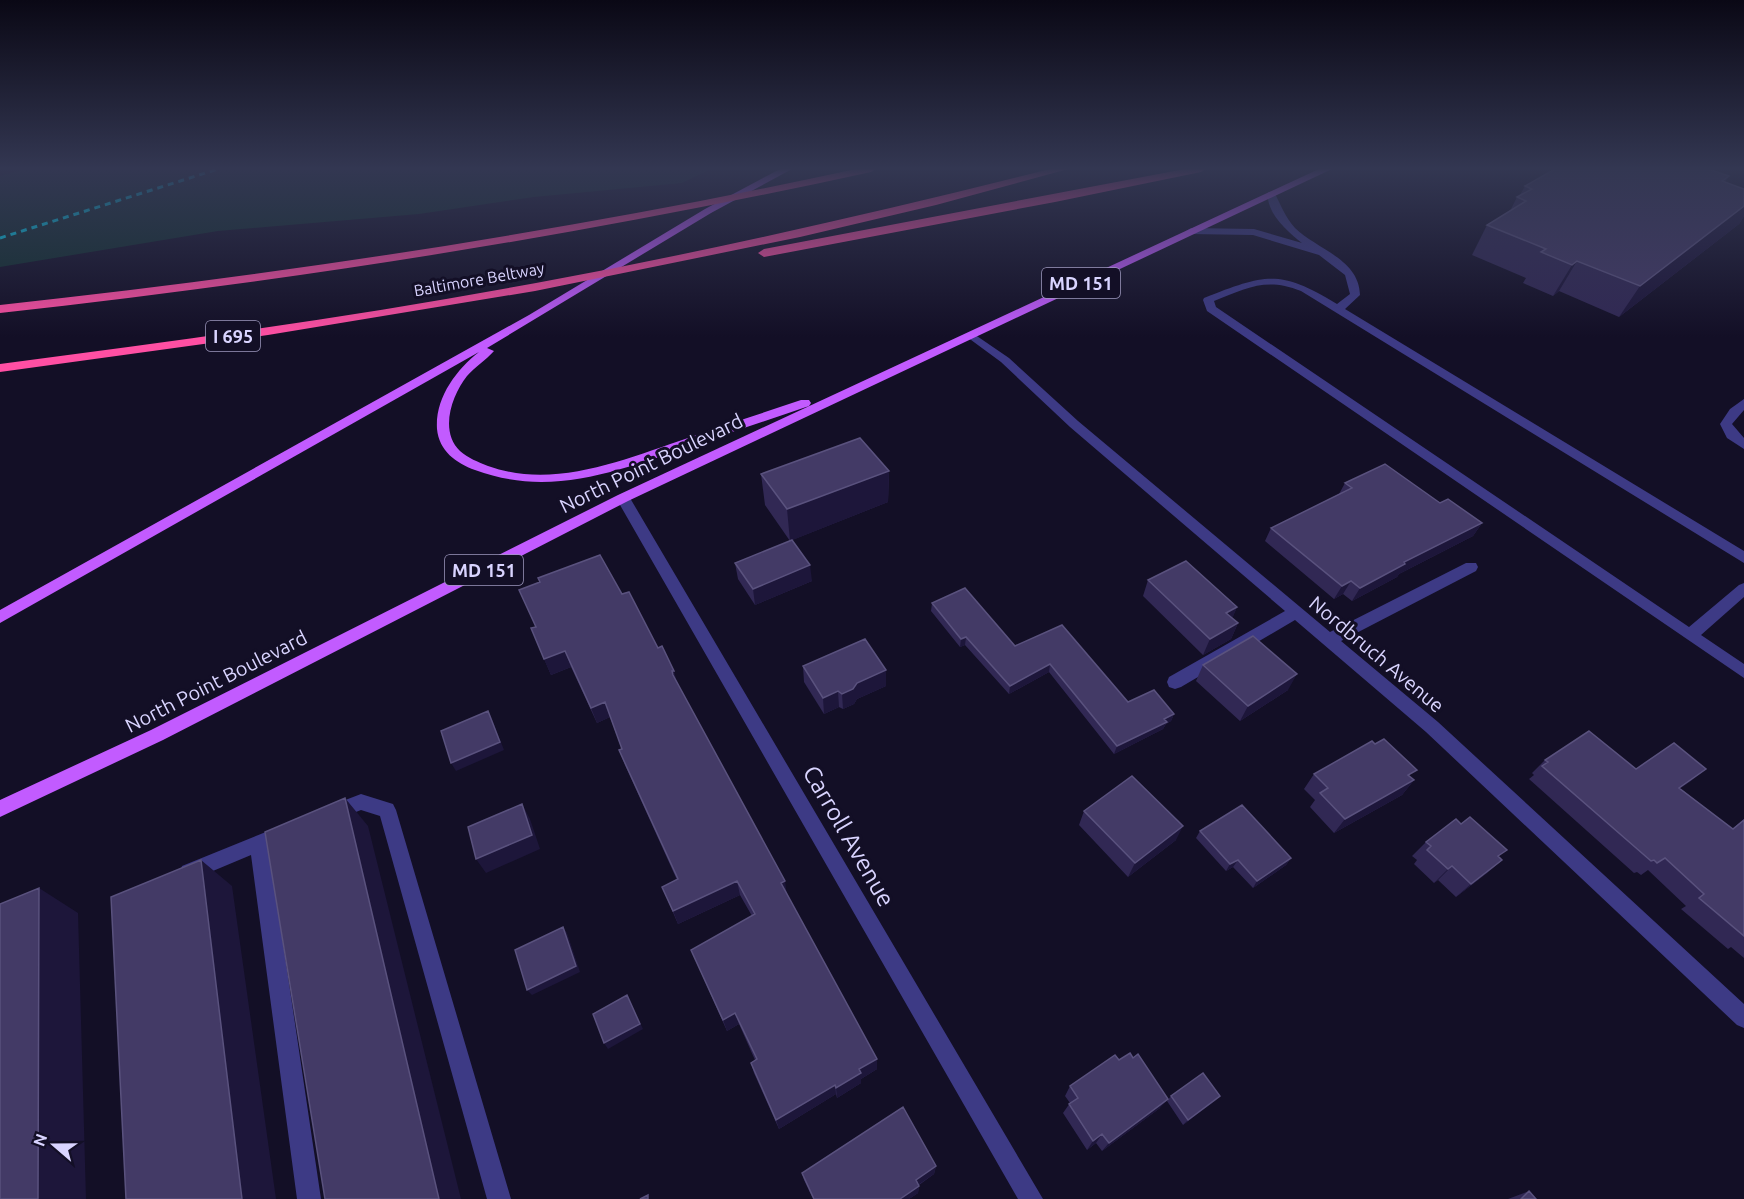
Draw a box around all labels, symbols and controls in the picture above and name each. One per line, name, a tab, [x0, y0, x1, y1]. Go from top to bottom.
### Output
street label: Baltimore Beltway	[412, 259, 546, 299]
road number: MD 151	[1042, 268, 1120, 298]
road number: I 695	[206, 321, 260, 351]
street label: North Point Boulevard	[556, 409, 746, 517]
road number: MD 151	[445, 555, 523, 585]
street label: Nordbruch Avenue	[1305, 591, 1449, 717]
street label: North Point Boulevard	[121, 625, 311, 737]
street label: Carroll Avenue	[798, 761, 900, 911]
north arrow	[24, 1115, 84, 1175]
text: N	[29, 1131, 50, 1149]

